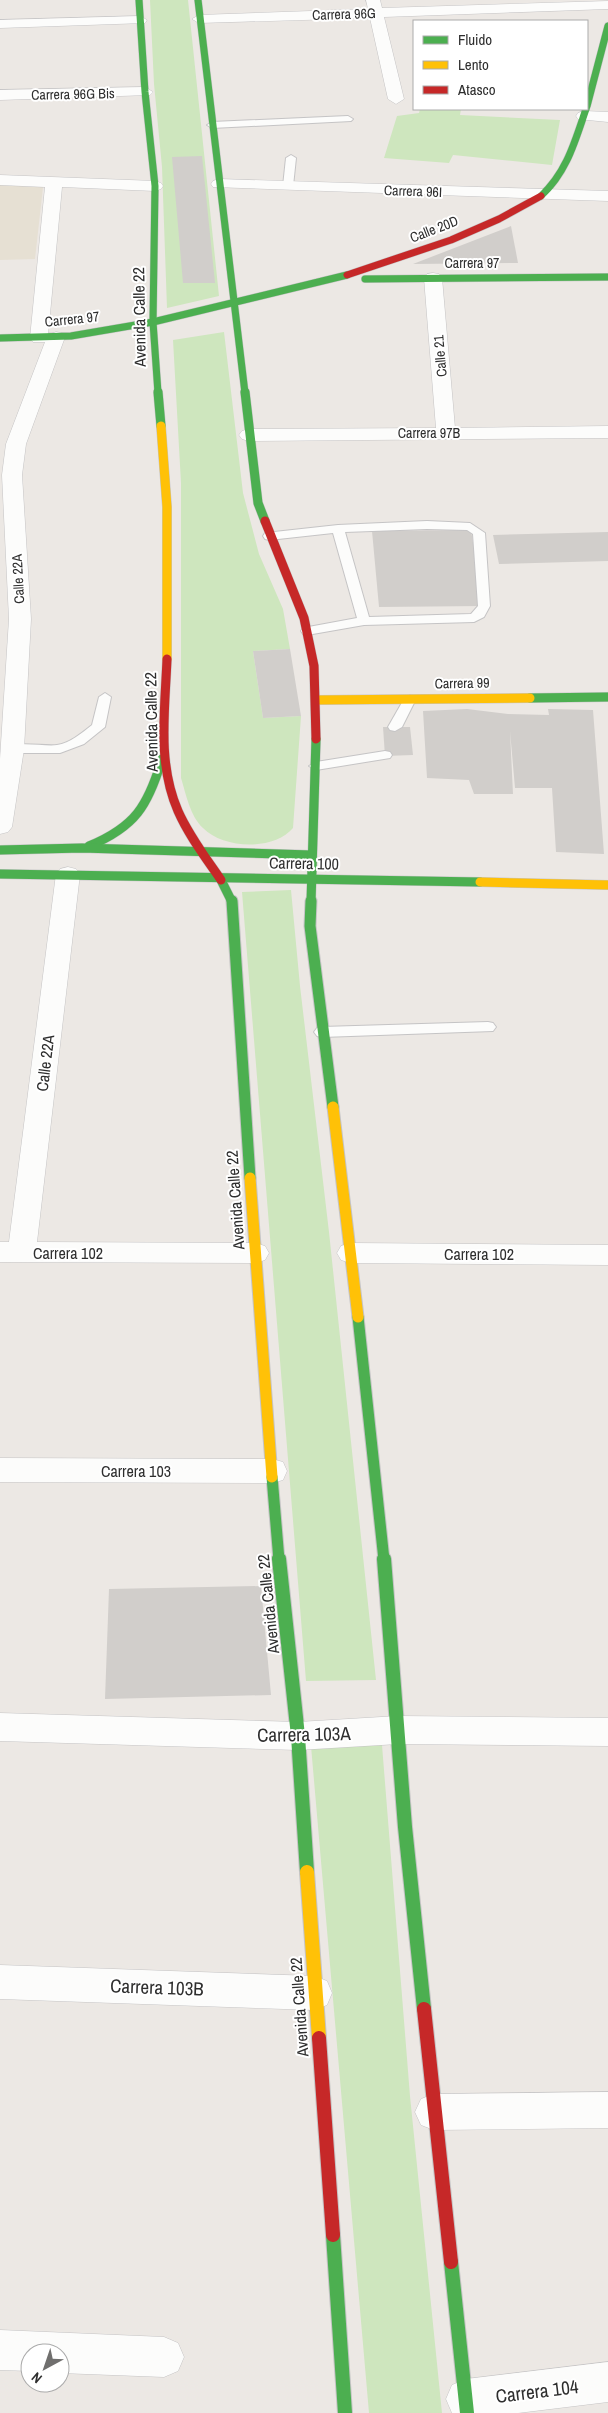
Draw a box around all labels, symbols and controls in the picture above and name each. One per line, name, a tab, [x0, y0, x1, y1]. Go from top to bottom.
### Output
street label: Carrera 96G	[312, 4, 376, 24]
legend	[413, 20, 588, 110]
text: Fluido	[458, 29, 492, 50]
text: Lento	[458, 54, 489, 75]
text: Atasco	[457, 79, 496, 100]
street label: Carrera 96G Bis	[31, 84, 115, 104]
street label: Carrera 96I	[384, 181, 442, 201]
street label: Calle 20D	[407, 212, 461, 246]
street label: Carrera 97	[445, 254, 499, 272]
street label: Avenida Calle 22	[127, 267, 151, 368]
street label: Carrera 97	[44, 307, 100, 331]
street label: Calle 21	[429, 334, 451, 378]
street label: Carrera 97B	[398, 424, 461, 442]
street label: Calle 22A	[8, 553, 28, 604]
street label: Avenida Calle 22	[139, 672, 163, 773]
street label: Carrera 99	[434, 674, 490, 692]
street label: Carrera 100	[269, 851, 339, 875]
street label: Calle 22A	[31, 1033, 59, 1093]
street label: Avenida Calle 22	[221, 1150, 250, 1251]
street label: Carrera 102	[33, 1242, 103, 1264]
street label: Carrera 102	[444, 1243, 514, 1265]
street label: Carrera 103	[101, 1460, 171, 1482]
street label: Avenida Calle 22	[252, 1553, 284, 1656]
street label: Carrera 103A	[257, 1720, 352, 1748]
street label: Avenida Calle 22	[285, 1957, 314, 2058]
street label: Carrera 103B	[110, 1972, 204, 2002]
north arrow	[20, 2343, 70, 2393]
text: N	[28, 2368, 46, 2388]
street label: Carrera 104	[494, 2373, 580, 2409]

